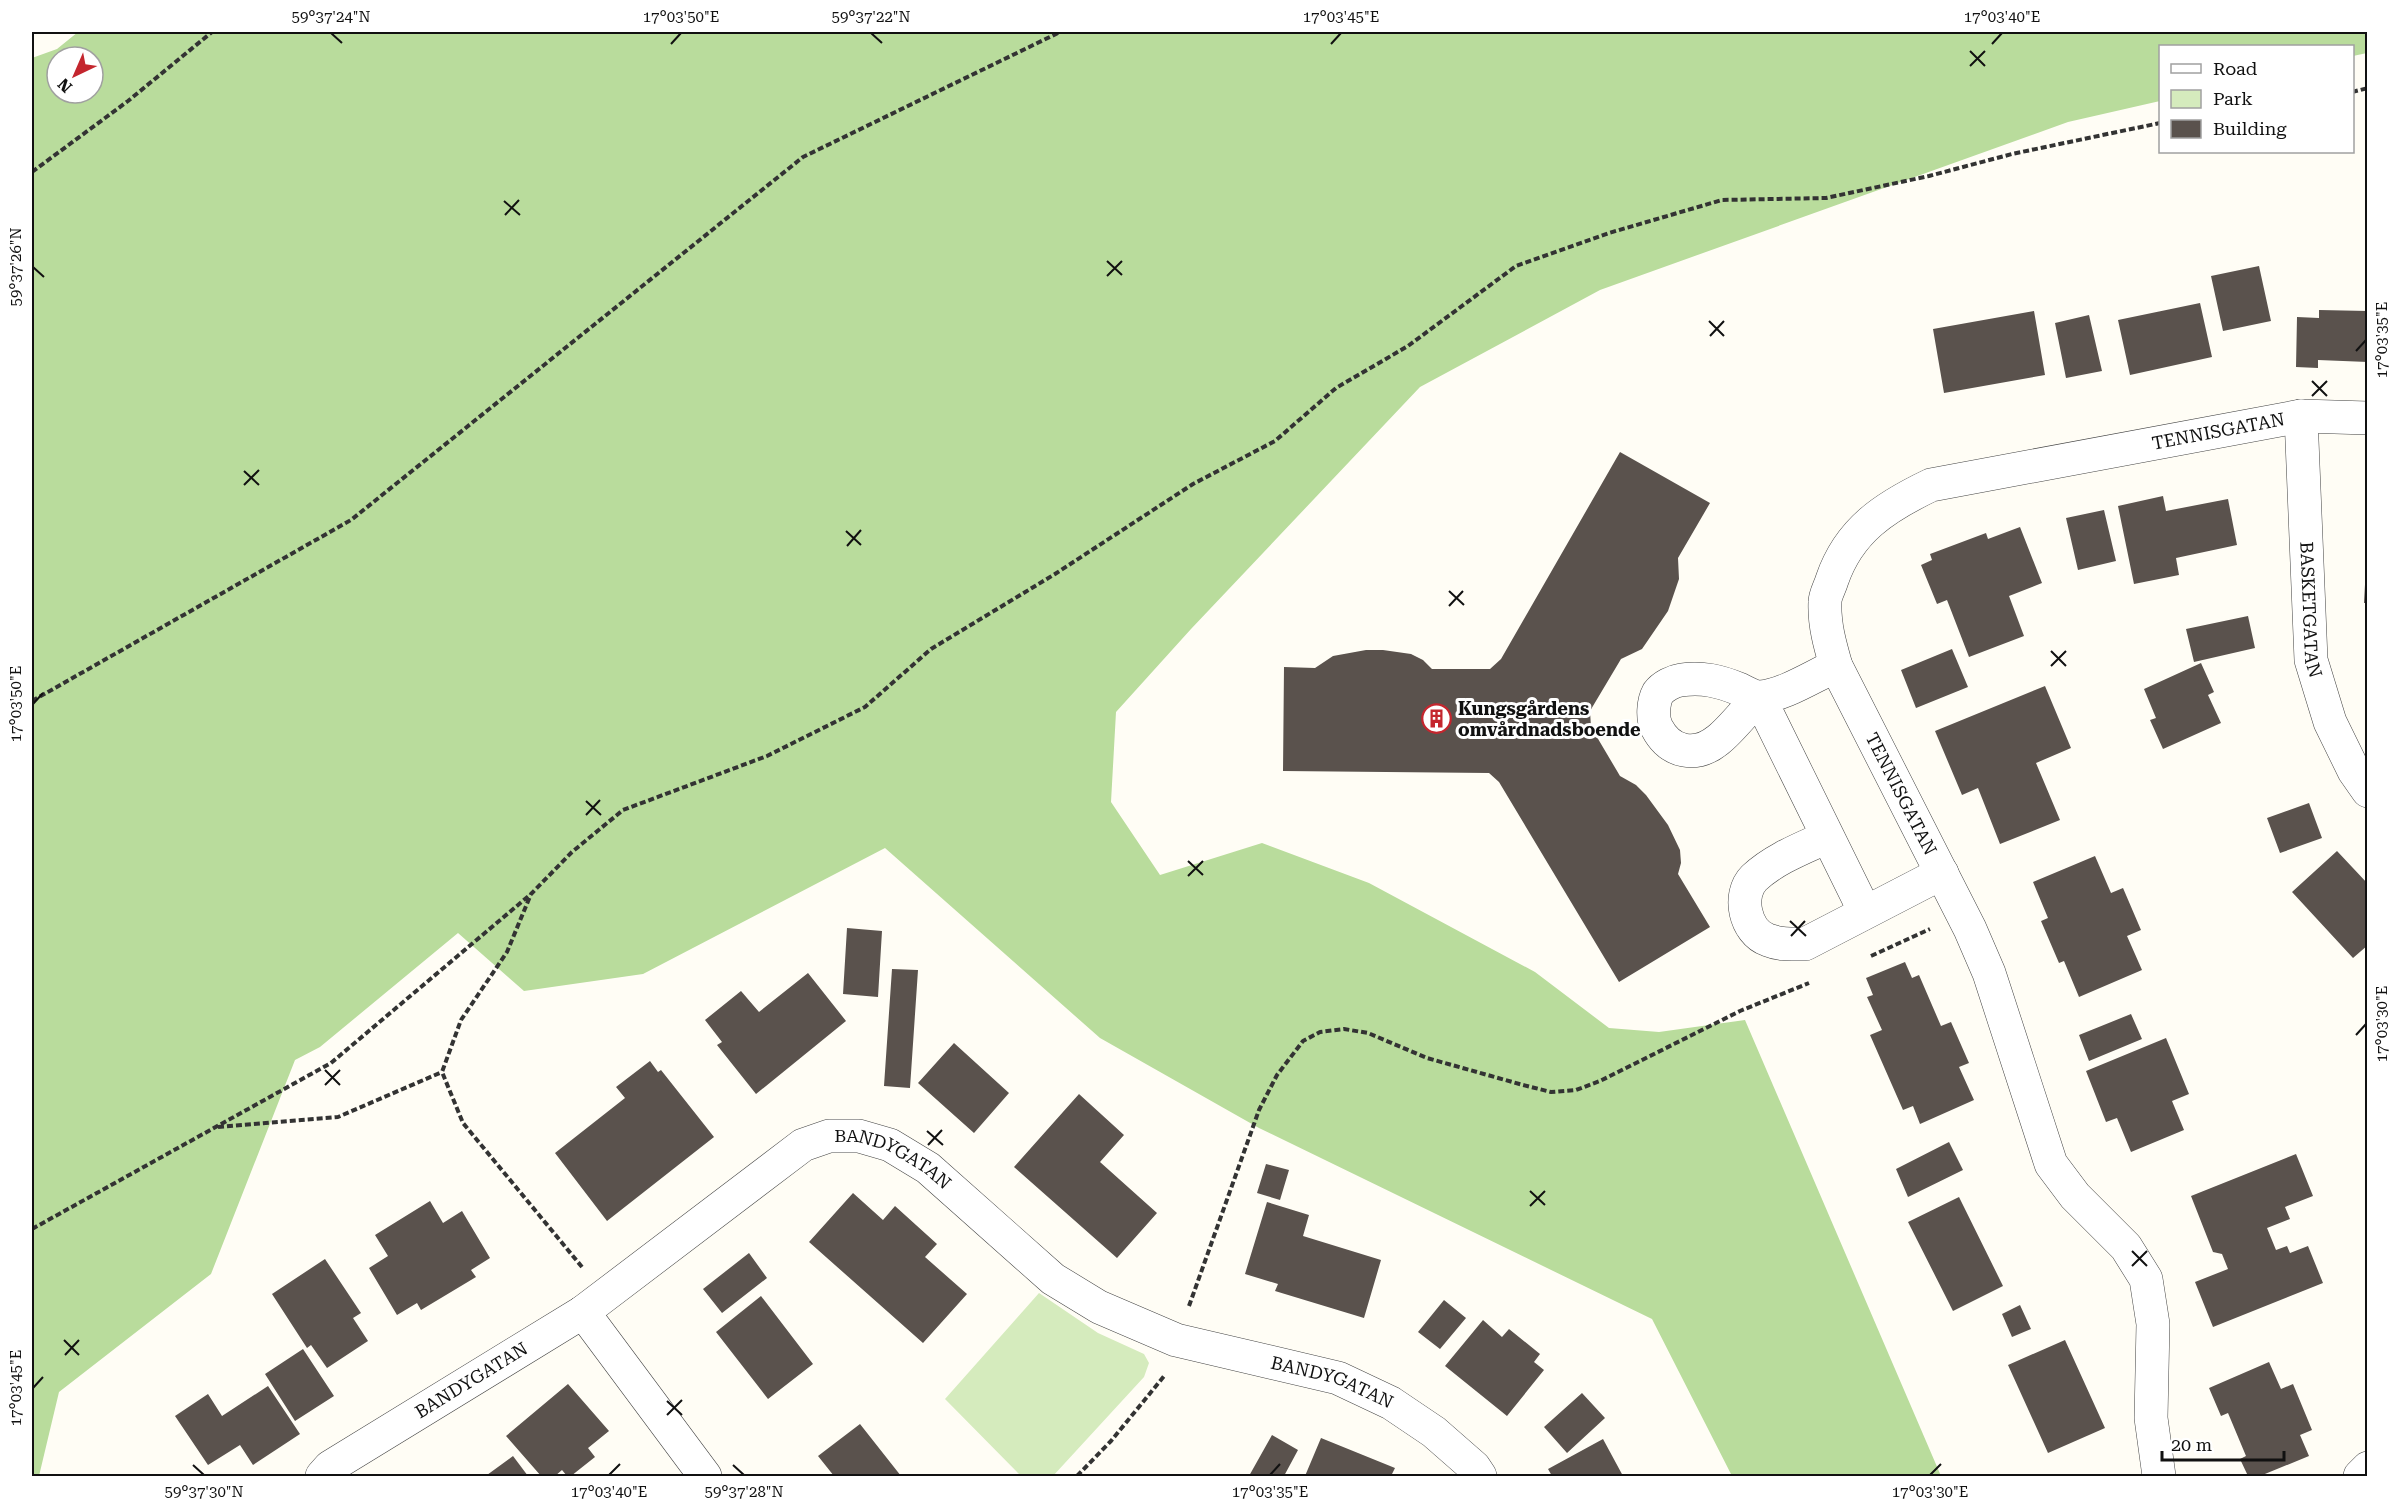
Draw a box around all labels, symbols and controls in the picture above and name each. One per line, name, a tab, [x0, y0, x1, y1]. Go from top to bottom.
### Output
text: 59°37'24"N	[291, 8, 371, 26]
text: 17°03'50"E	[643, 8, 719, 26]
text: 59°37'22"N	[831, 8, 911, 26]
text: 17°03'45"E	[1303, 8, 1379, 26]
text: 17°03'40"E	[1964, 8, 2040, 26]
north arrow	[45, 45, 105, 105]
legend	[2159, 45, 2354, 153]
text: Road	[2213, 58, 2258, 79]
text: N	[54, 74, 76, 97]
text: Park	[2213, 88, 2253, 109]
text: Building	[2213, 118, 2287, 139]
text: 59°37'26"N	[7, 227, 25, 307]
text: 17°03'35"E	[2373, 302, 2391, 378]
street label: TENNISGATAN	[2150, 408, 2286, 454]
street label: BASKETGATAN	[2296, 541, 2327, 680]
text: 17°03'50"E	[7, 666, 25, 742]
place label: Kungsgårdens omvårdnadsboende	[1458, 698, 1641, 740]
building icon: Kungsgårdens omvårdnadsboende	[1421, 703, 1453, 735]
street label: TENNISGATAN	[1862, 729, 1941, 859]
text: 17°03'30"E	[2373, 986, 2391, 1062]
street label: BANDYGATAN	[834, 1125, 956, 1193]
street label: BANDYGATAN	[411, 1337, 531, 1422]
text: 17°03'45"E	[7, 1350, 25, 1426]
street label: BANDYGATAN	[1269, 1352, 1397, 1413]
scale bar	[2162, 1424, 2284, 1462]
text: 20 m	[2171, 1434, 2212, 1455]
text: 59°37'30"N	[164, 1483, 244, 1501]
text: 17°03'40"E	[571, 1483, 647, 1501]
text: 59°37'28"N	[704, 1483, 784, 1501]
text: 17°03'35"E	[1232, 1483, 1308, 1501]
text: 17°03'30"E	[1892, 1483, 1968, 1501]

